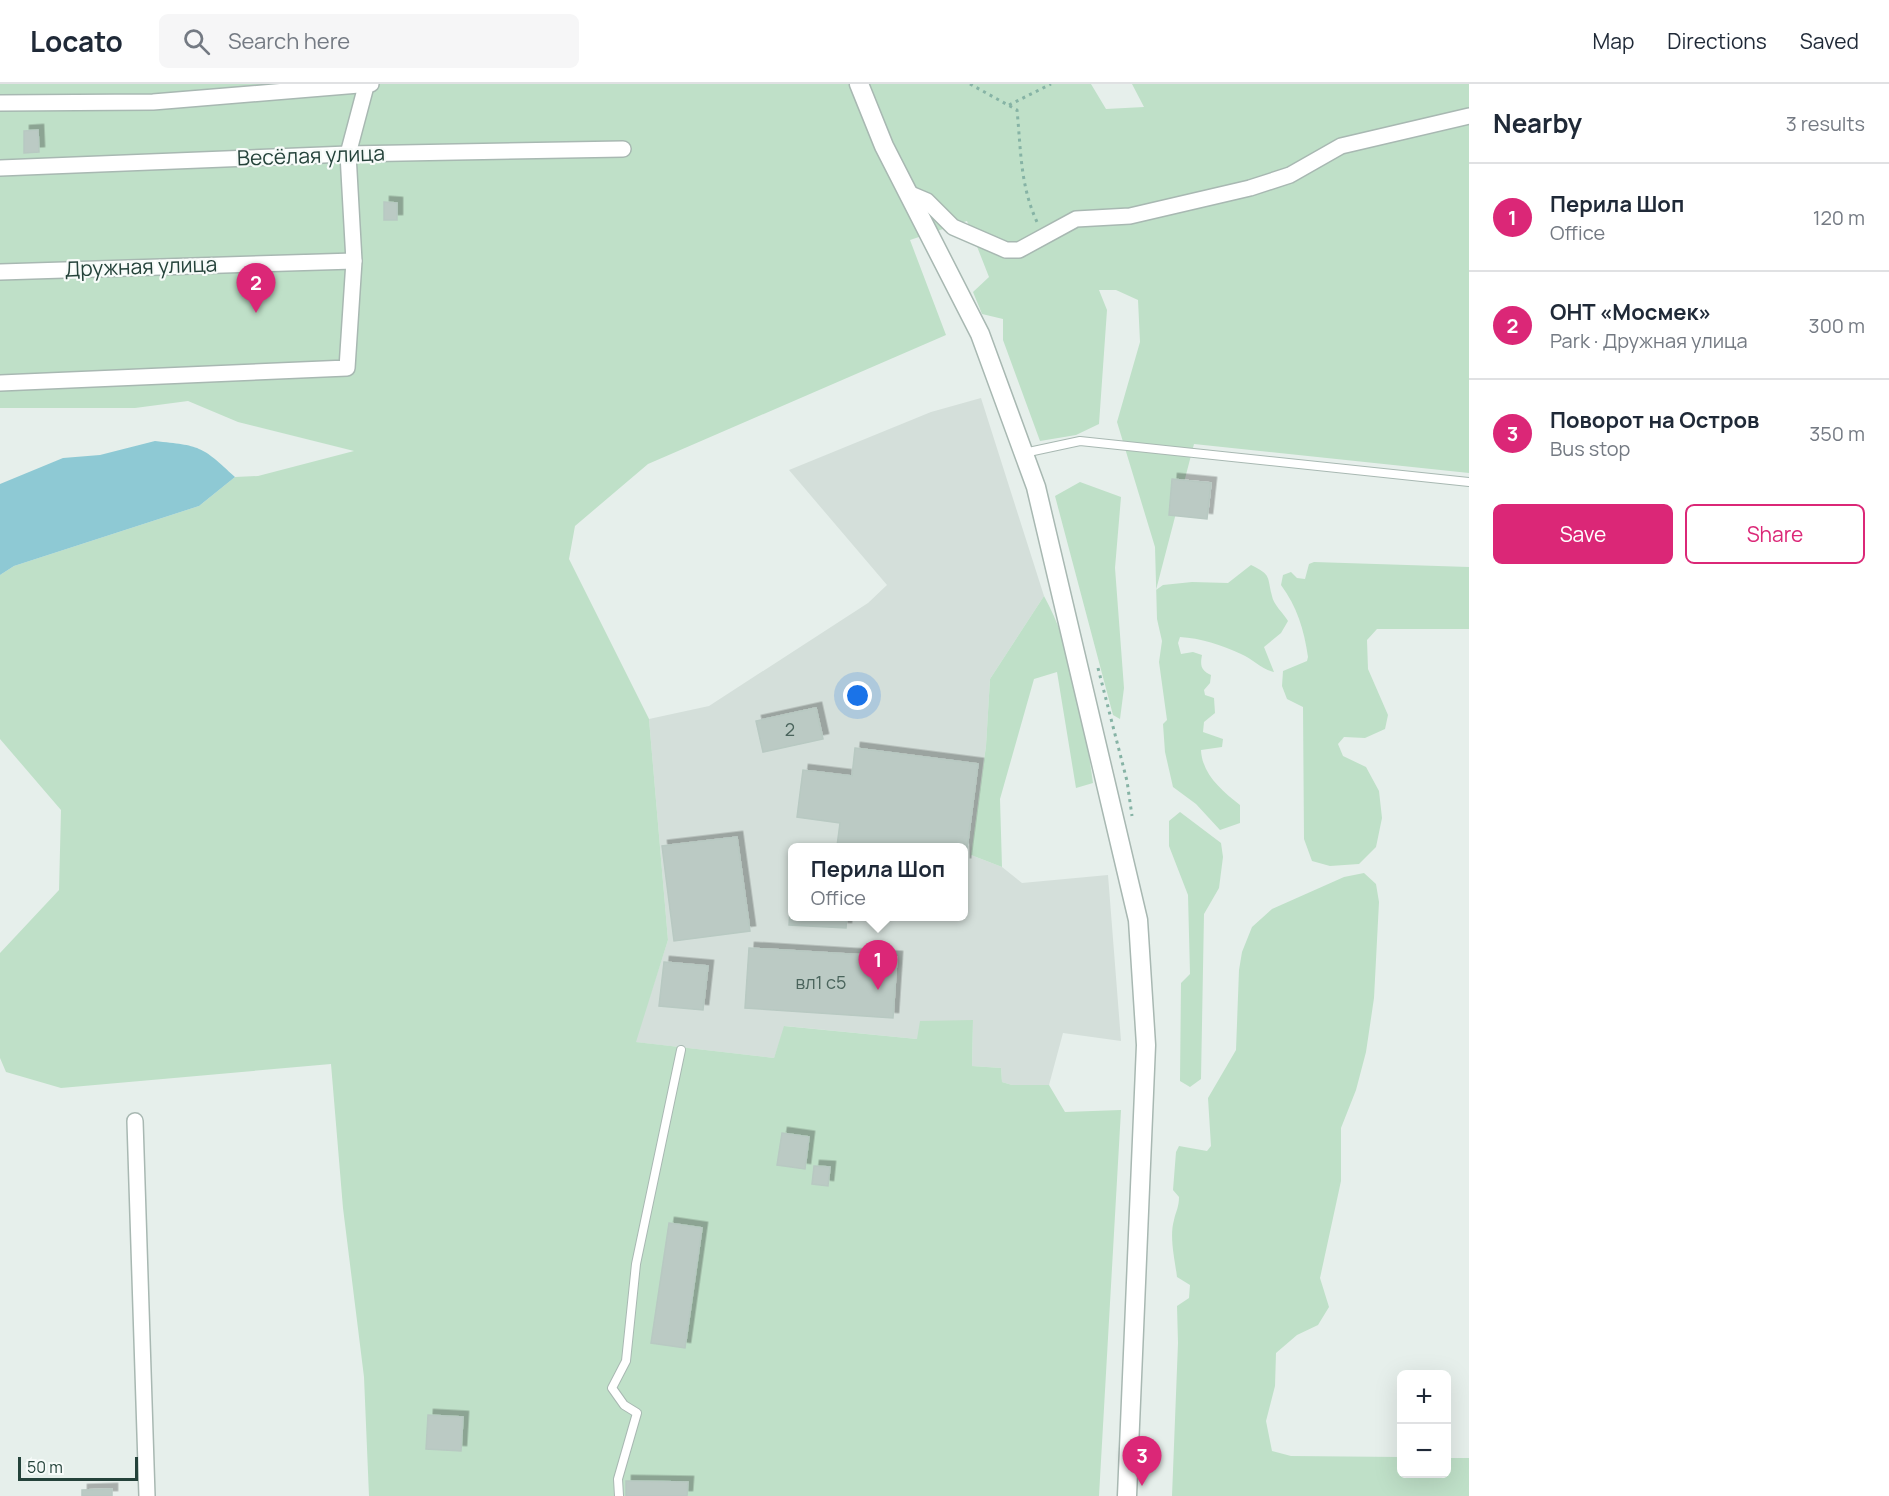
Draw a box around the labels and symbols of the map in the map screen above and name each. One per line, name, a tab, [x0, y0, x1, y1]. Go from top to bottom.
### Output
street label: Весёлая улица	[237, 138, 385, 172]
street label: Дружная улица	[64, 249, 218, 283]
pin: 2	[236, 264, 276, 313]
your location	[843, 681, 872, 710]
house number: 2	[785, 717, 795, 741]
pin: 1	[858, 940, 898, 990]
house number: вл1 с5	[796, 970, 846, 994]
pin: 3	[1122, 1436, 1162, 1486]
scale bar	[18, 1454, 138, 1482]

